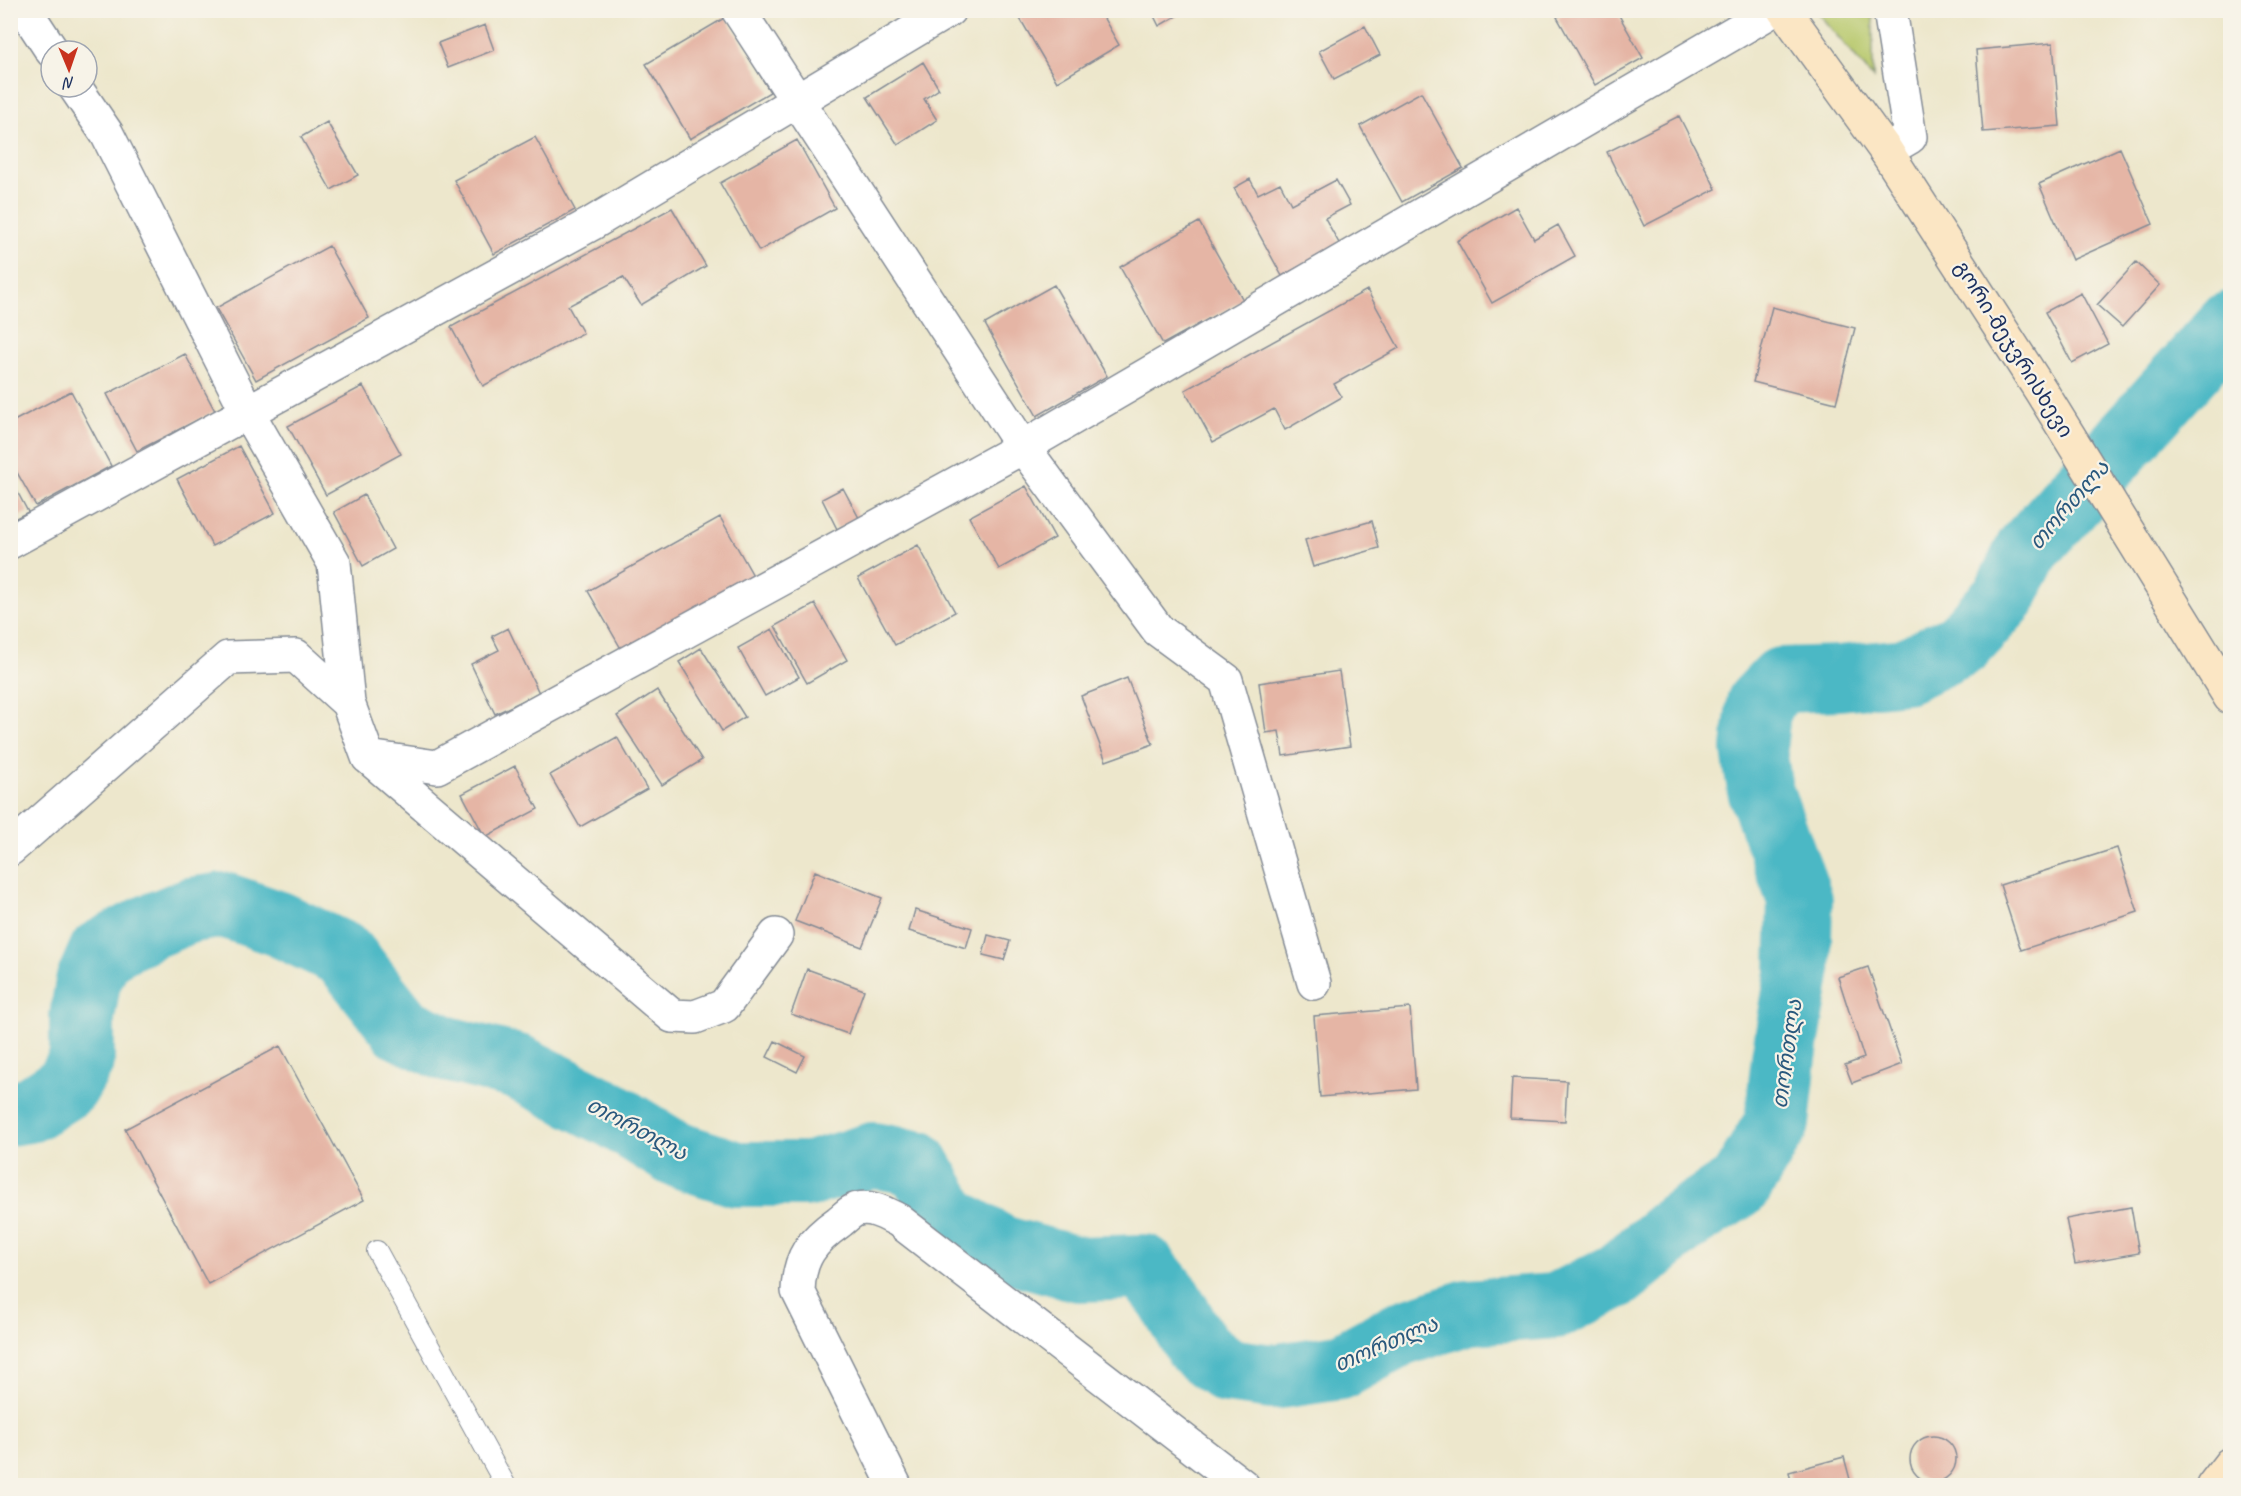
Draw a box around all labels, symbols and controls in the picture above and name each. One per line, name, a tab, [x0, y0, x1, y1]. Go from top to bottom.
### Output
north arrow	[39, 39, 99, 99]
text: N	[61, 73, 75, 93]
street label: გორი-მეჯვრისხევი	[1949, 256, 2079, 442]
water label: თორთლა	[2022, 454, 2116, 556]
water label: თორთლა	[1765, 997, 1809, 1110]
water label: თორთლა	[582, 1091, 693, 1168]
water label: თორთლა	[1330, 1309, 1443, 1378]

